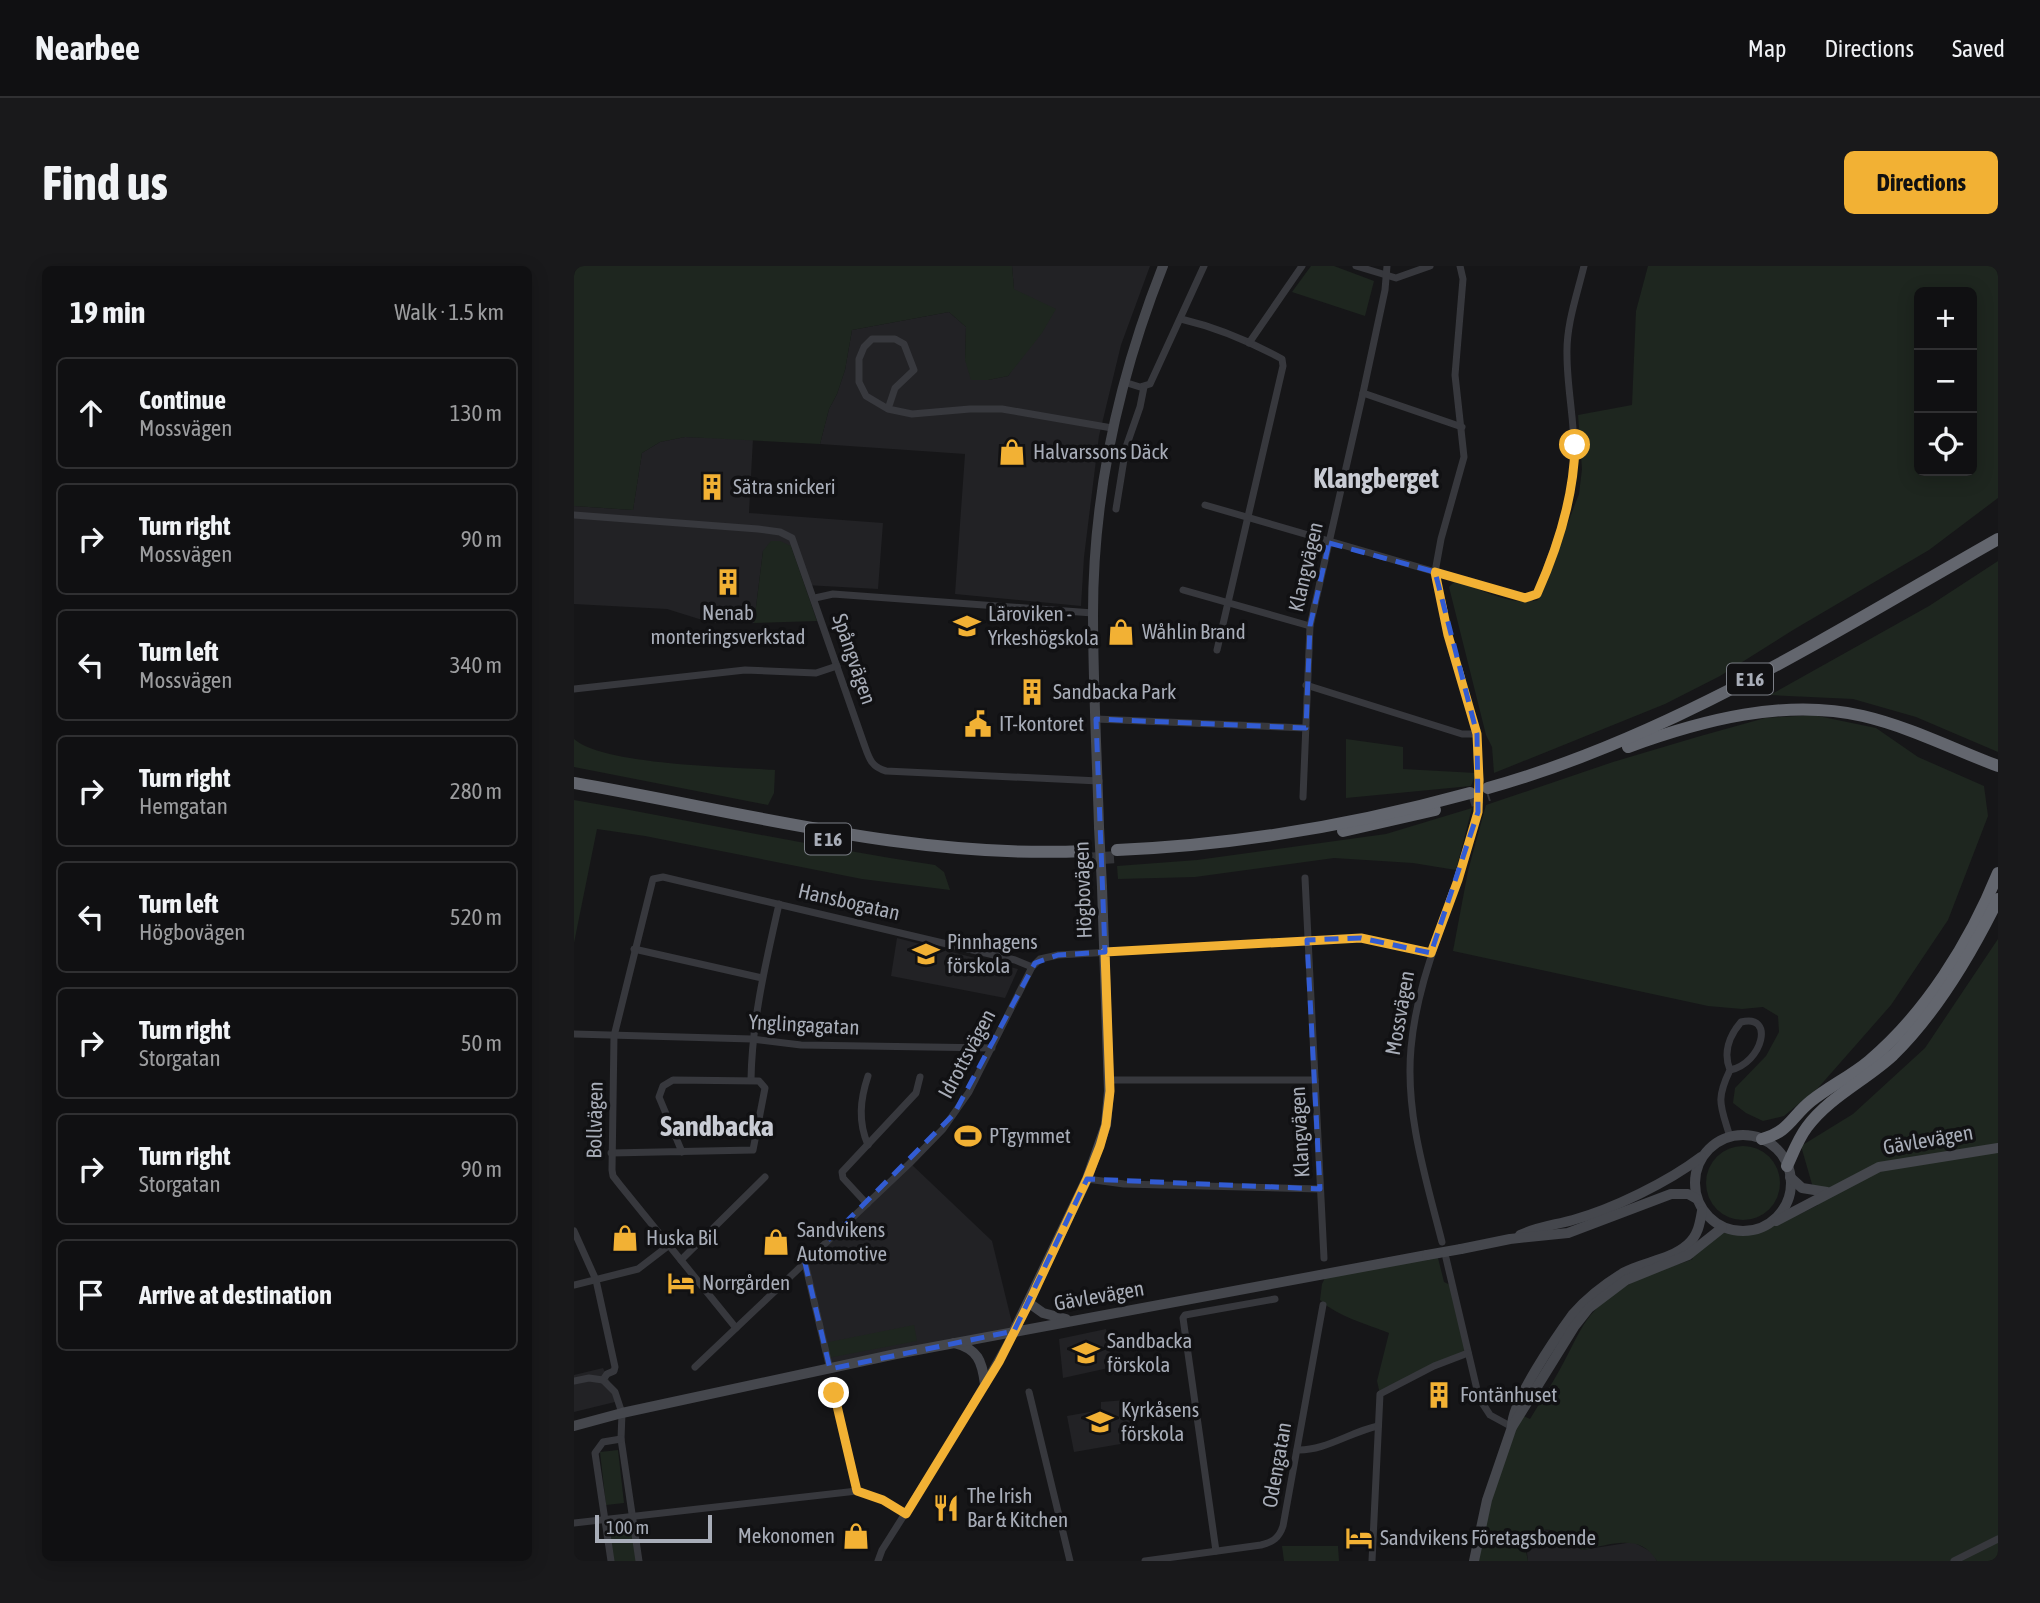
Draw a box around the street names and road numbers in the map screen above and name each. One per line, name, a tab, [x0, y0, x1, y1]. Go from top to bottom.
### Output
street label: Klangvägen	[1283, 520, 1327, 614]
street label: Spångvägen	[828, 610, 882, 707]
road number: E 16	[1727, 664, 1773, 694]
road number: E 16	[805, 824, 851, 854]
street label: Högbovägen	[1068, 841, 1096, 939]
street label: Hansbogatan	[796, 878, 902, 924]
street label: Mossvägen	[1380, 969, 1418, 1057]
street label: Idrottsvägen	[933, 1005, 1000, 1102]
street label: Ynglingagatan	[748, 1009, 860, 1039]
street label: Bollvägen	[581, 1081, 607, 1159]
street label: Klangvägen	[1285, 1086, 1313, 1178]
street label: Gävlevägen	[1881, 1119, 1975, 1159]
street label: Gävlevägen	[1052, 1275, 1146, 1315]
street label: Odengatan	[1257, 1420, 1295, 1509]

